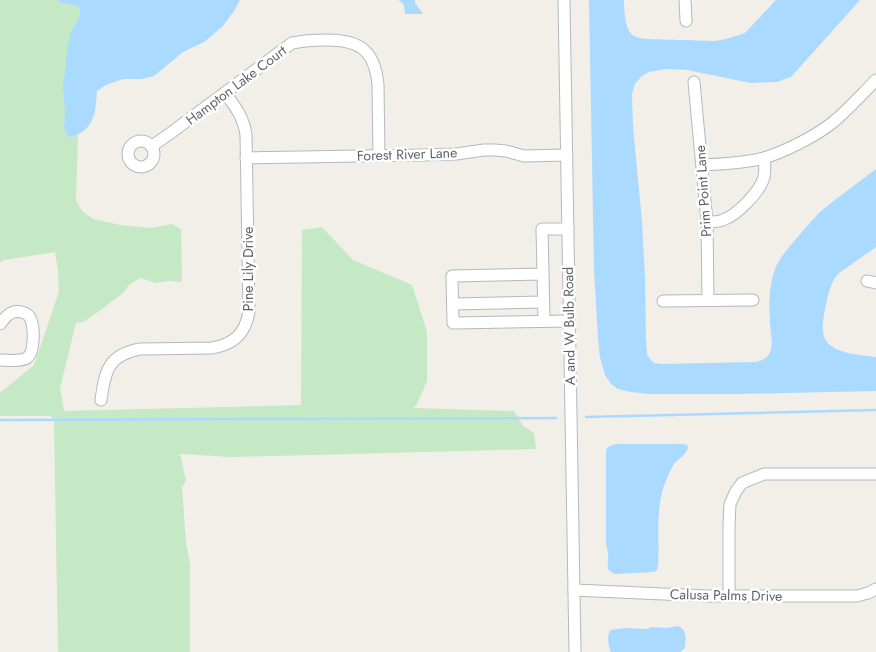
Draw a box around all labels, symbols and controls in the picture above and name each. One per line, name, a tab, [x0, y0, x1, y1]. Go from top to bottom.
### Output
street label: Hampton Lake Court	[182, 40, 291, 129]
street label: Forest River Lane	[356, 142, 458, 166]
street label: Prim Point Lane	[690, 144, 716, 238]
street label: Pine Lily Drive	[238, 227, 258, 311]
street label: A and W Bulb Road	[558, 267, 580, 385]
street label: Calusa Palms Drive	[670, 584, 782, 606]

